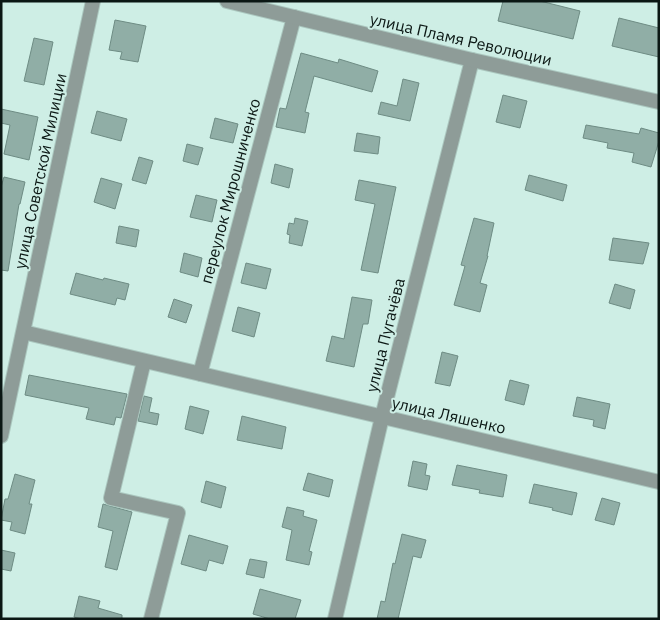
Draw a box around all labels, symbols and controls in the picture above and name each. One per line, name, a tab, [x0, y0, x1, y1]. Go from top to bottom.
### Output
street label: улица Пламя Революции	[368, 8, 554, 70]
street label: улица Советской Милиции	[9, 71, 71, 271]
street label: переулок Мирошниченко	[196, 96, 264, 286]
street label: улица Пугачёва	[361, 275, 409, 394]
street label: улица Ляшенко	[390, 392, 508, 438]

